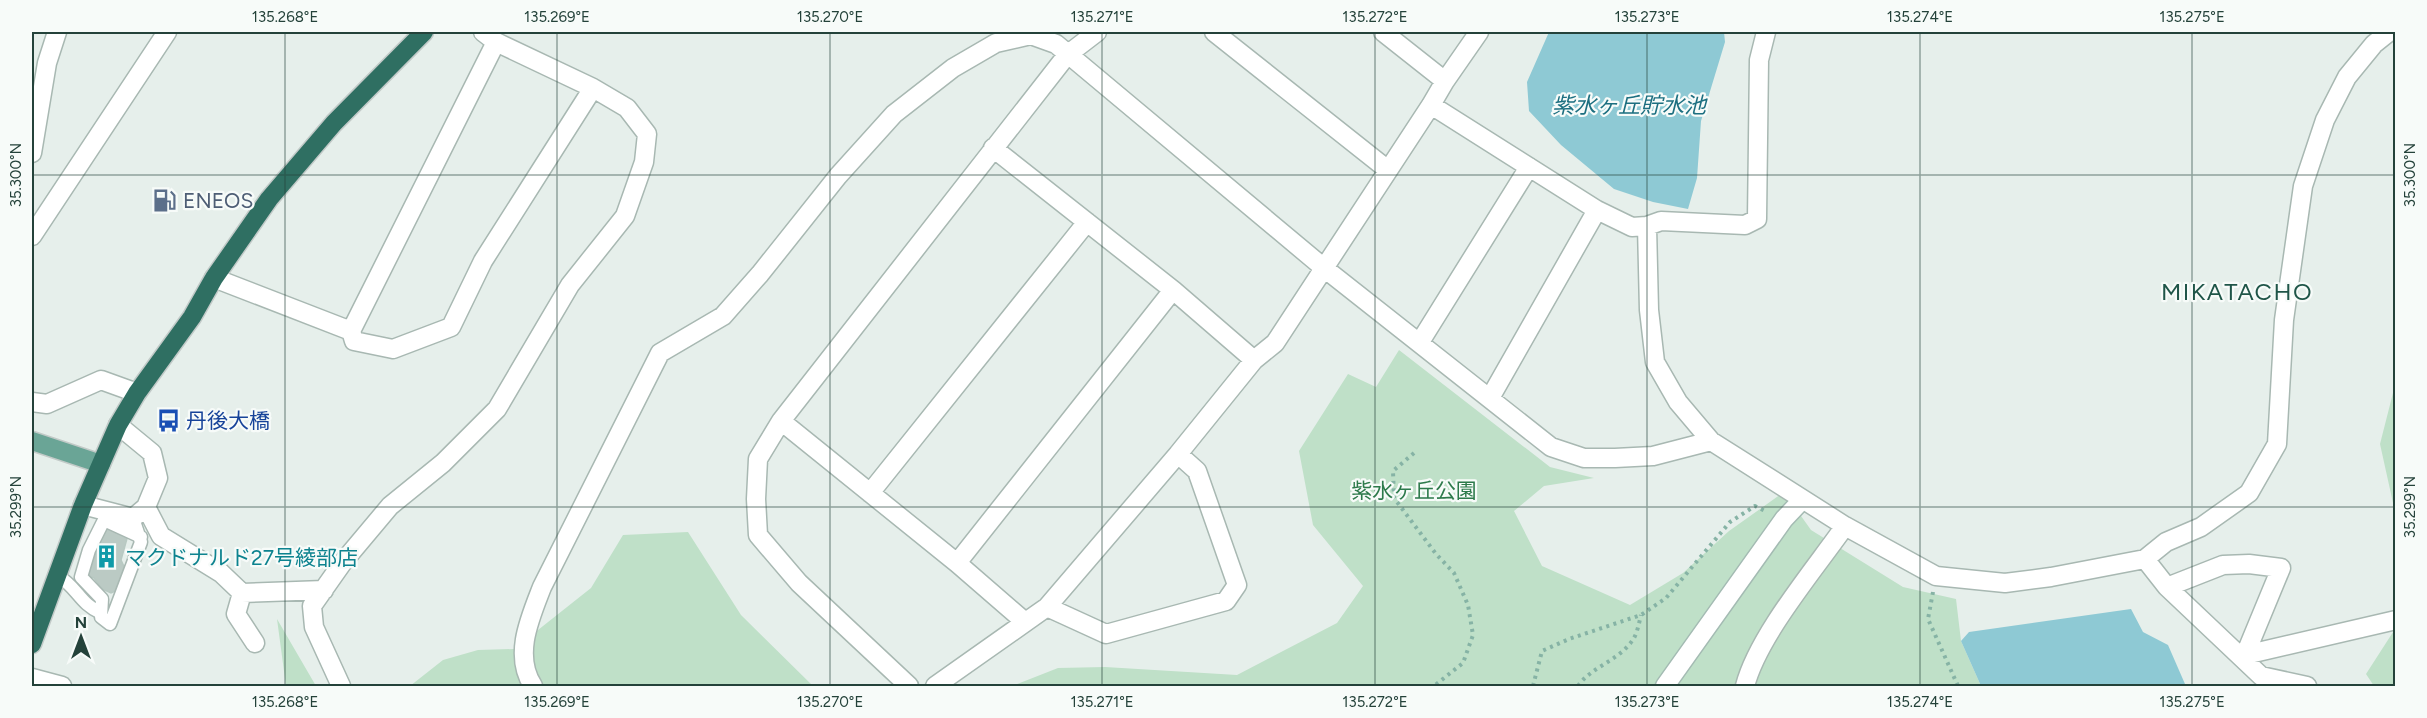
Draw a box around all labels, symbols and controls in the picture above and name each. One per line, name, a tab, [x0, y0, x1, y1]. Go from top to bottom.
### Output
text: 135.268°E	[252, 8, 318, 26]
text: 135.269°E	[524, 8, 590, 26]
text: 135.270°E	[797, 8, 863, 26]
text: 135.271°E	[1070, 8, 1134, 26]
text: 135.272°E	[1342, 8, 1408, 26]
text: 135.273°E	[1614, 8, 1680, 26]
text: 135.274°E	[1887, 8, 1953, 26]
text: 135.275°E	[2159, 8, 2225, 26]
water label: 紫水ヶ丘貯水池	[1552, 92, 1708, 119]
text: 35.300°N	[7, 143, 25, 207]
text: 35.300°N	[2401, 143, 2419, 207]
fuel station icon: ENEOS	[152, 187, 178, 213]
place label: ENEOS	[183, 188, 253, 213]
district label: MIKATACHO	[2161, 277, 2313, 306]
bus stop icon: 丹後大橋	[155, 407, 181, 433]
place label: 丹後大橋	[186, 408, 270, 433]
text: 35.299°N	[7, 476, 25, 538]
text: 35.299°N	[2401, 476, 2419, 538]
park label: 紫水ヶ丘公園	[1351, 478, 1477, 503]
building icon: マクドナルド27号綾部店	[94, 544, 120, 570]
place label: マクドナルド27号綾部店	[125, 545, 358, 570]
north arrow	[51, 607, 111, 667]
text: N	[75, 613, 87, 632]
text: 135.268°E	[252, 693, 318, 711]
text: 135.269°E	[524, 693, 590, 711]
text: 135.270°E	[797, 693, 863, 711]
text: 135.271°E	[1070, 693, 1134, 711]
text: 135.272°E	[1342, 693, 1408, 711]
text: 135.273°E	[1614, 693, 1680, 711]
text: 135.274°E	[1887, 693, 1953, 711]
text: 135.275°E	[2159, 693, 2225, 711]

